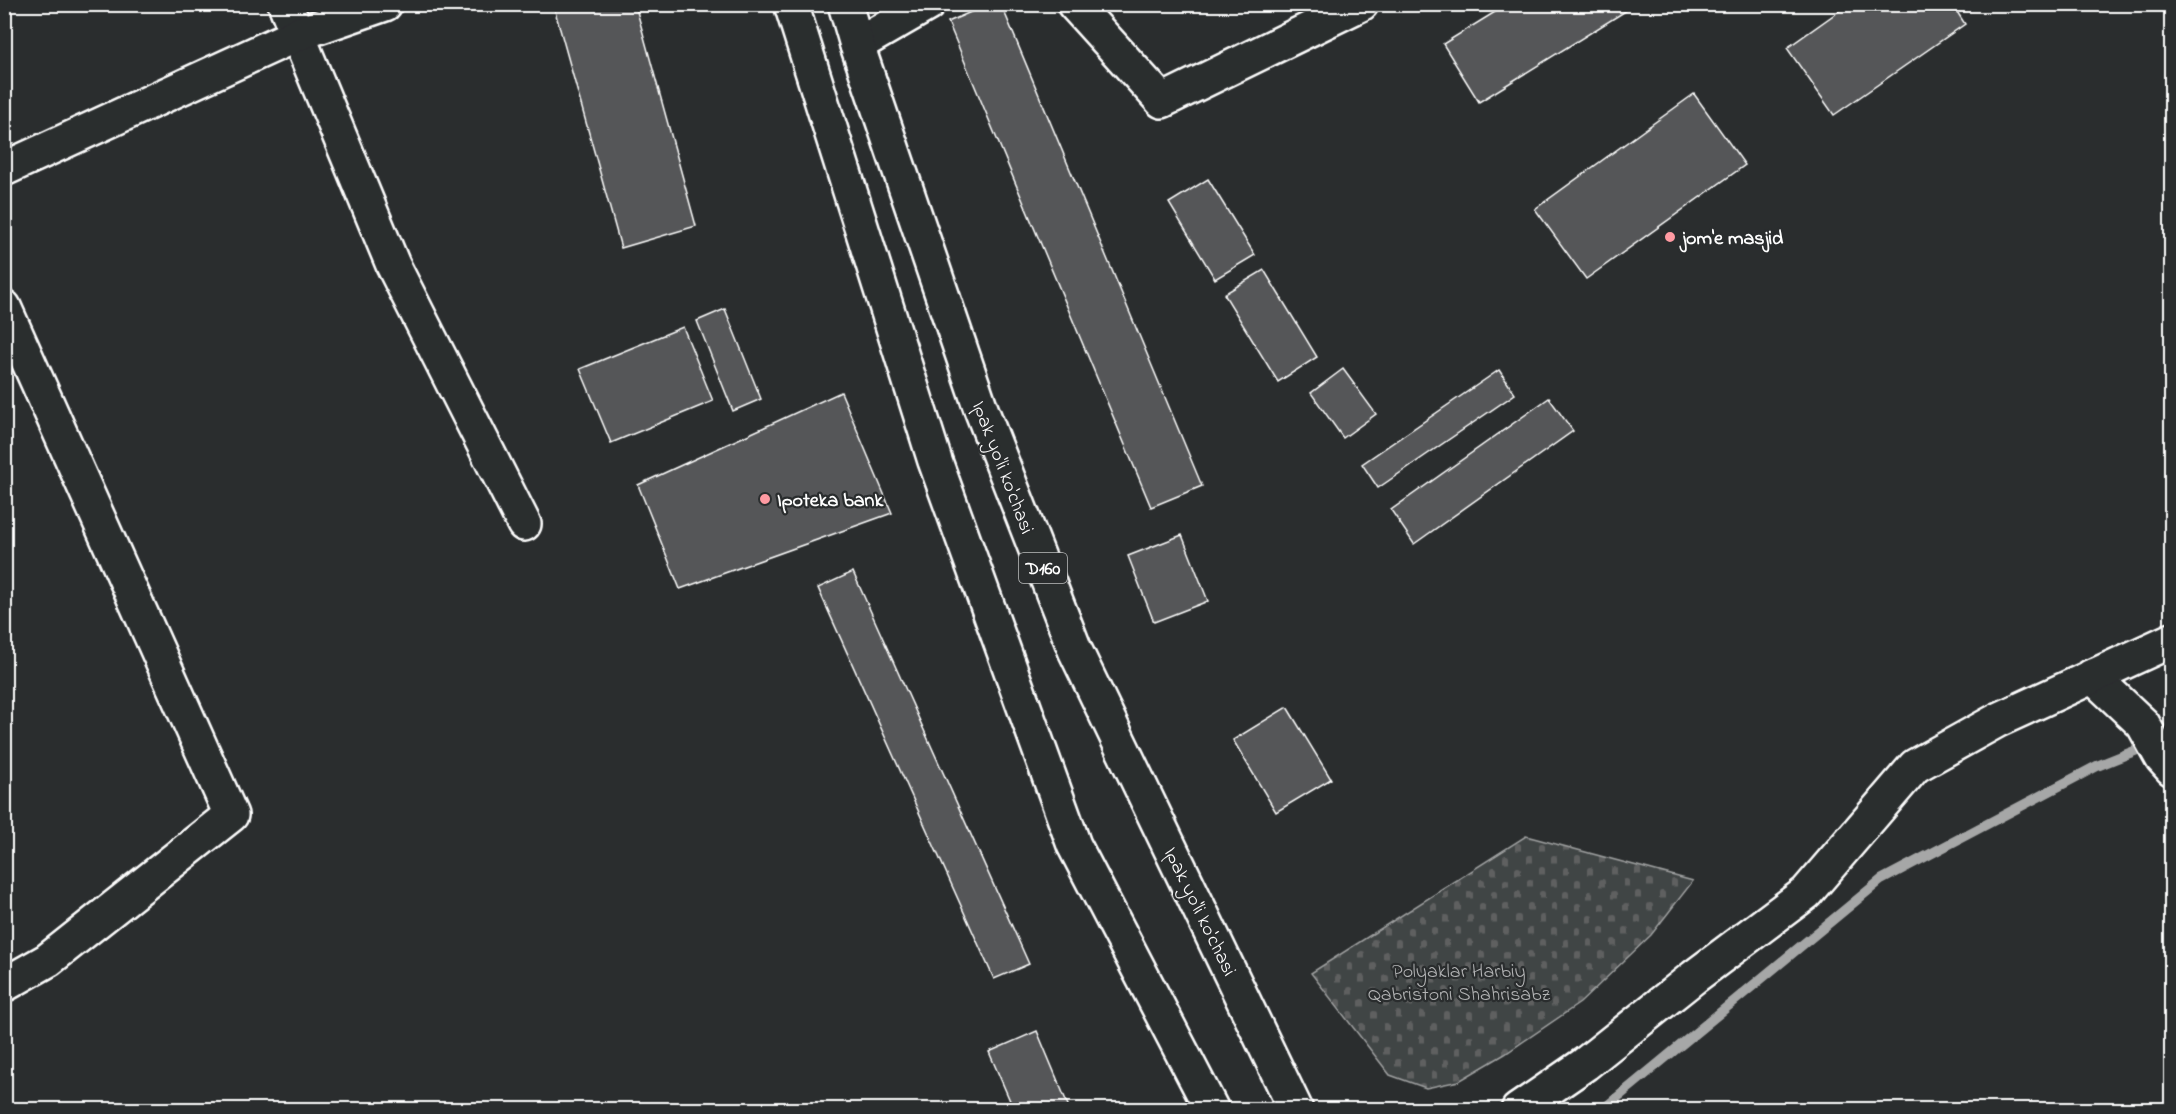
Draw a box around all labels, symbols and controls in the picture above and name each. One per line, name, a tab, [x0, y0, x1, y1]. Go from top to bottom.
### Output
place label: jom'e masjid	[1679, 225, 1784, 254]
marker: jom'e masjid	[1663, 230, 1677, 244]
street label: Ipak yo'li ko'chasi	[963, 397, 1040, 539]
place label: Ipoteka bank	[777, 487, 884, 516]
marker: Ipoteka bank	[758, 492, 772, 506]
road number: D160	[1019, 553, 1067, 583]
street label: Ipak yo'li ko'chasi	[1155, 843, 1243, 982]
park label: Polyaklar Harbiy Qabristoni Shahrisabz	[1368, 958, 1551, 1010]

